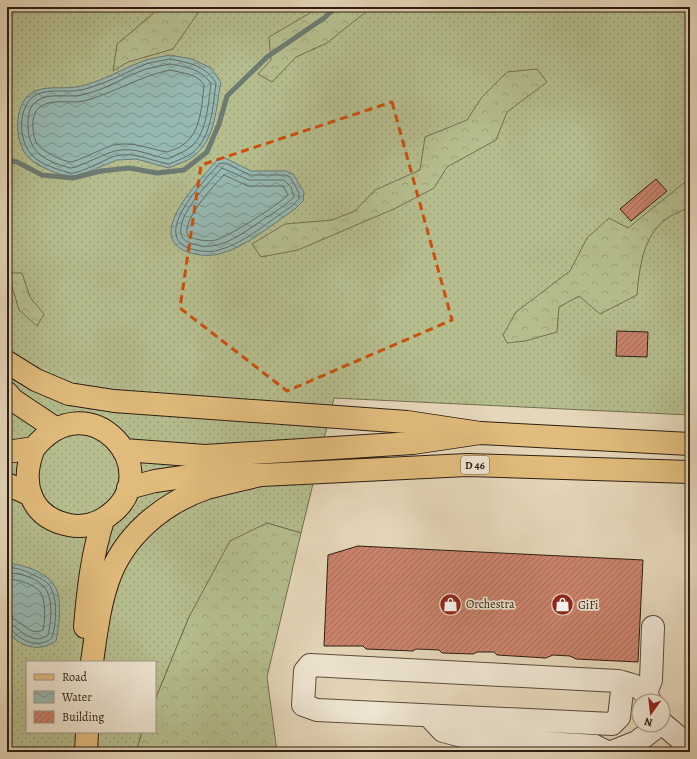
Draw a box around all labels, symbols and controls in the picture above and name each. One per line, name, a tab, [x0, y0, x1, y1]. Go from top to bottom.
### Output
road number: D 46	[461, 456, 489, 474]
shop icon: Orchestra	[438, 591, 464, 617]
shop icon: GiFi	[550, 592, 576, 618]
place label: Orchestra	[466, 596, 515, 612]
place label: GiFi	[578, 597, 598, 613]
legend	[26, 661, 156, 733]
text: Road	[62, 669, 88, 685]
text: Water	[61, 689, 92, 705]
north arrow	[631, 693, 671, 733]
text: Building	[62, 709, 104, 725]
text: N	[643, 714, 654, 730]

